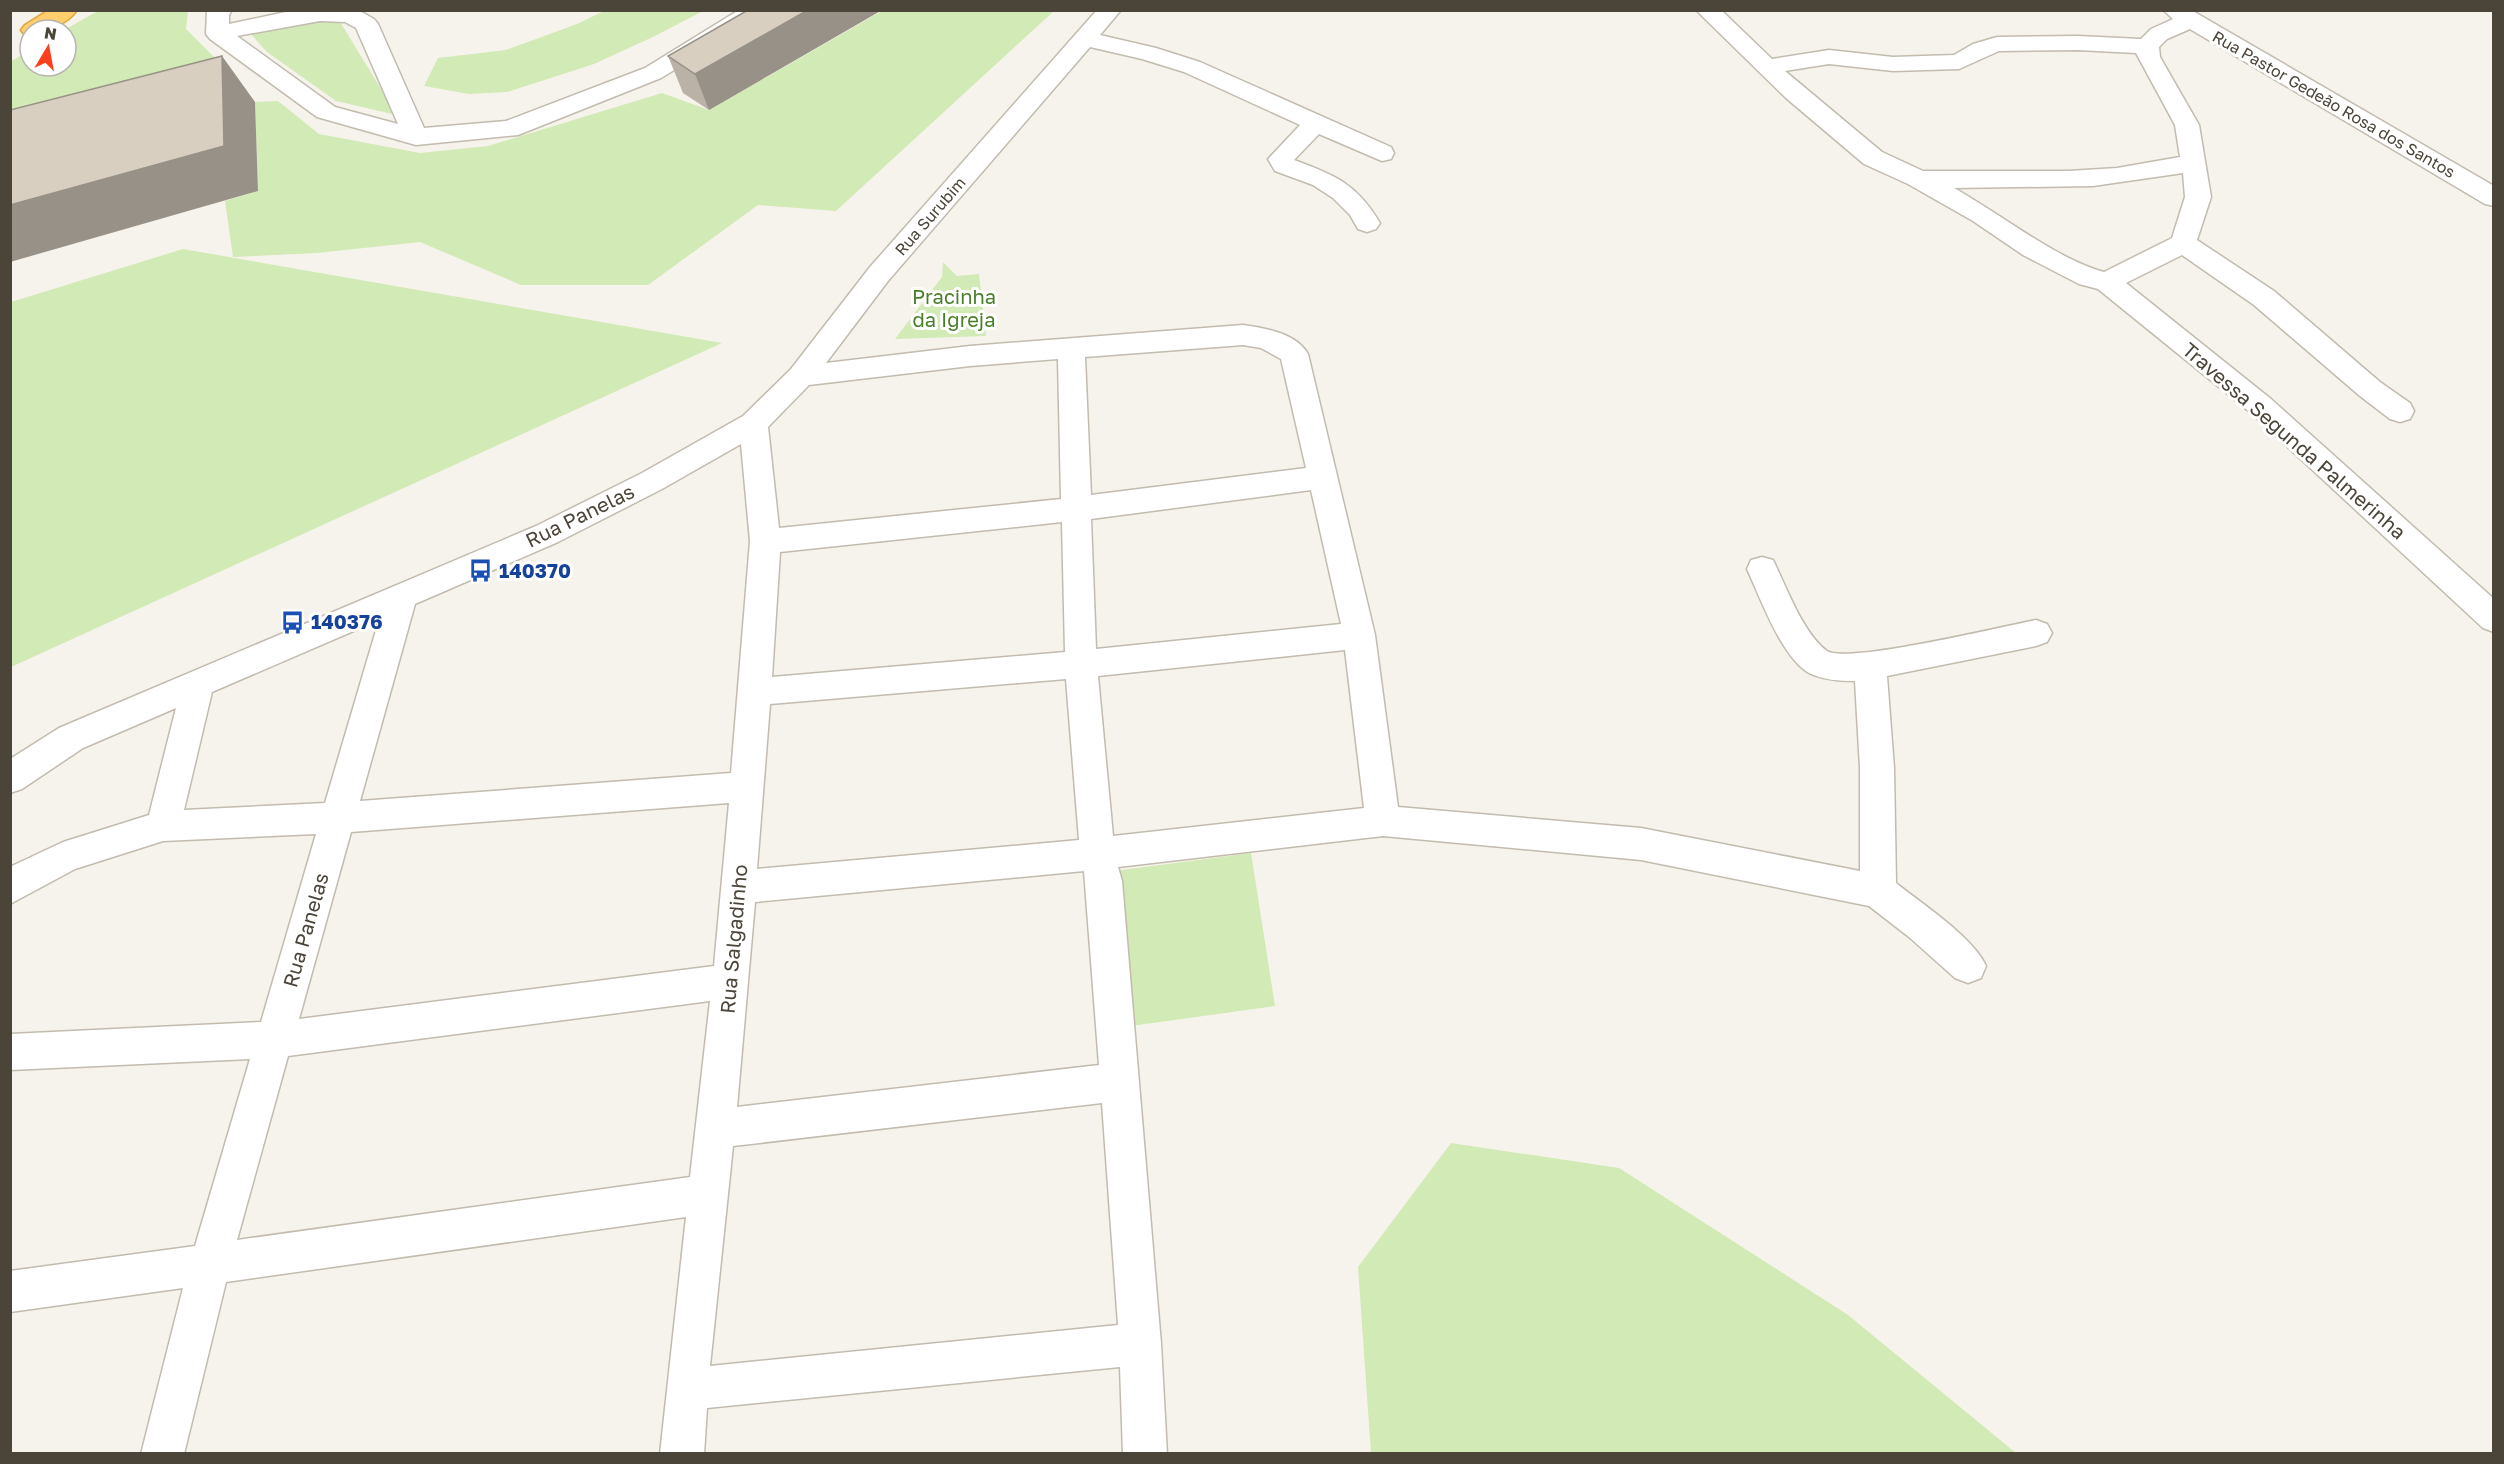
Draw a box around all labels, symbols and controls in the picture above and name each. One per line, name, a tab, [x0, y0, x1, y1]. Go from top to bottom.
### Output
north arrow	[18, 18, 78, 78]
text: N	[43, 22, 58, 44]
street label: Rua Pastor Gedeão Rosa dos Santos	[2209, 26, 2459, 182]
street label: Rua Surubim	[890, 173, 970, 259]
park label: Pracinha da Igreja	[912, 284, 996, 331]
street label: Travessa Segunda Palmerinha	[2178, 337, 2411, 544]
street label: Rua Panelas	[521, 478, 638, 552]
bus stop icon: 140370	[468, 558, 494, 584]
place label: 140370	[499, 558, 571, 582]
bus stop icon: 140376	[280, 609, 306, 635]
place label: 140376	[311, 609, 383, 633]
street label: Rua Salgadinho	[715, 863, 751, 1015]
street label: Rua Panelas	[277, 870, 333, 990]

